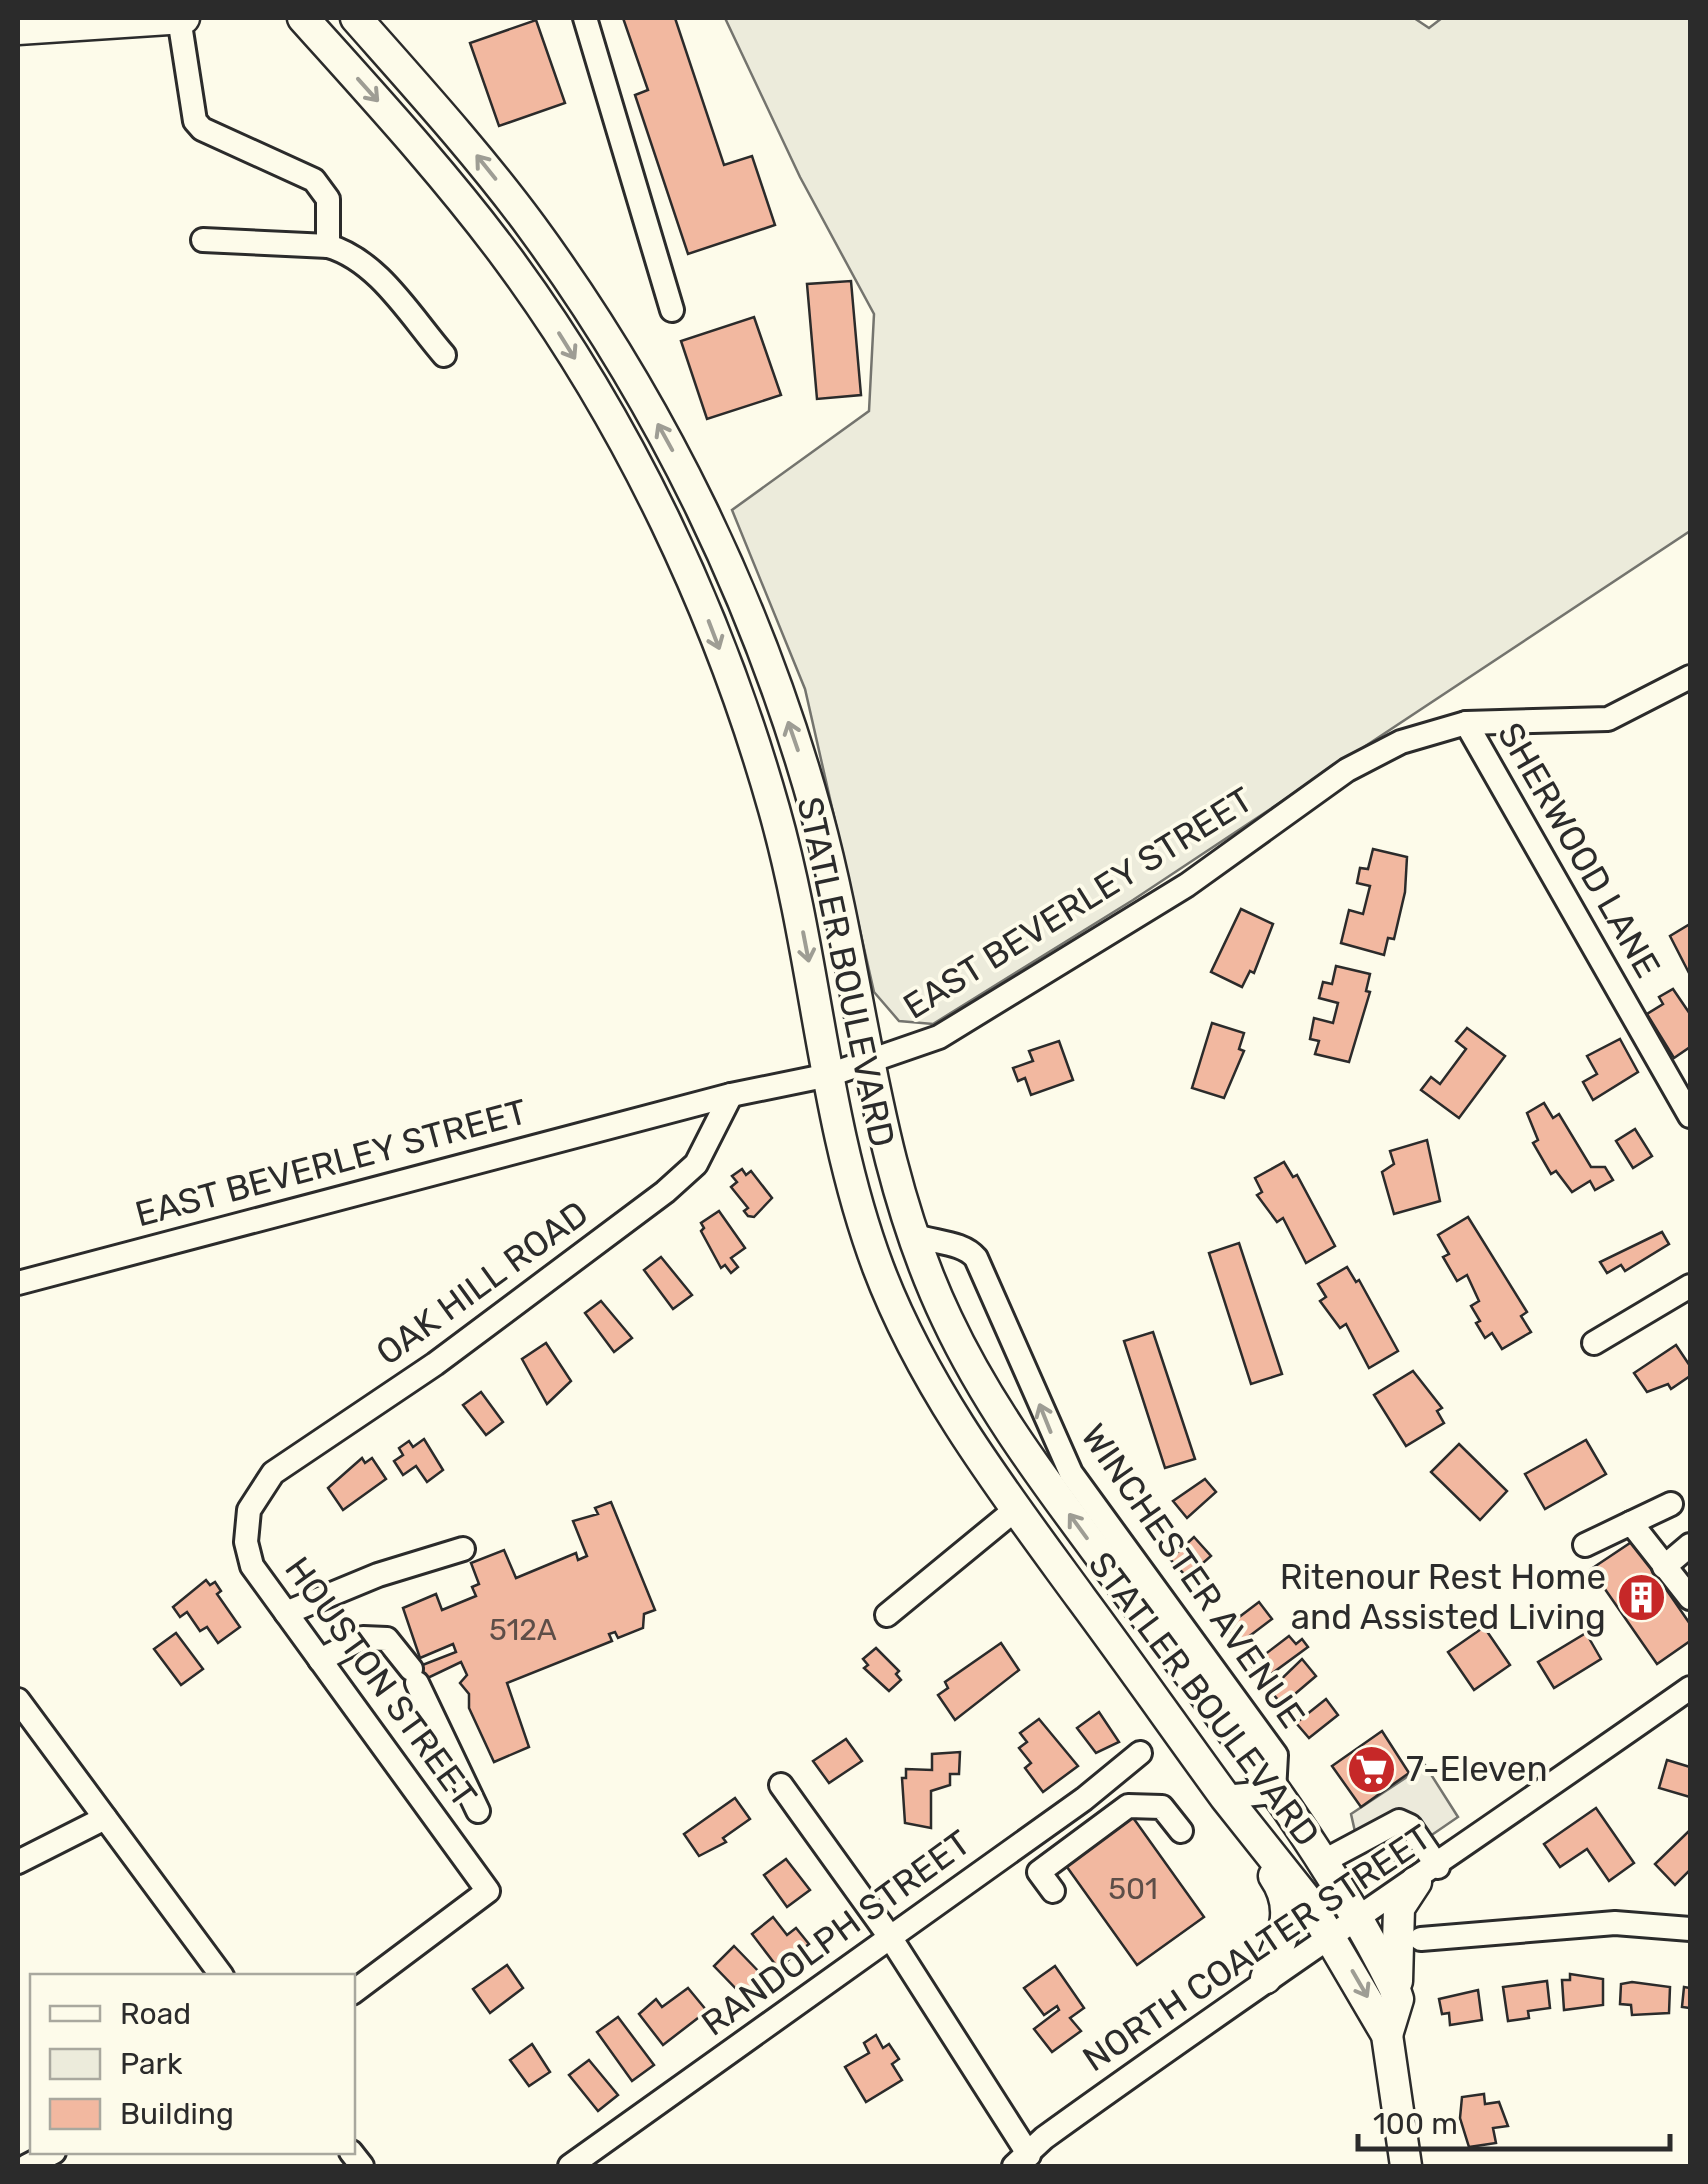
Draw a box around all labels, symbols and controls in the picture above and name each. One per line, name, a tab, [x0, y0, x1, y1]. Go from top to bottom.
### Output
one-way arrow	[356, 77, 379, 102]
one-way arrow	[475, 155, 497, 181]
one-way arrow	[557, 332, 577, 360]
one-way arrow	[655, 423, 675, 453]
one-way arrow	[707, 620, 725, 650]
street label: SHERWOOD LANE	[1489, 715, 1669, 985]
one-way arrow	[782, 721, 800, 753]
street label: EAST BEVERLEY STREET	[896, 778, 1260, 1028]
street label: STATLER BOULEVARD	[788, 793, 904, 1151]
one-way arrow	[798, 930, 817, 962]
street label: EAST BEVERLEY STREET	[131, 1090, 531, 1236]
street label: OAK HILL ROAD	[368, 1192, 596, 1374]
one-way arrow	[1035, 1403, 1053, 1434]
street label: WINCHESTER AVENUE	[1072, 1416, 1314, 1736]
one-way arrow	[1068, 1513, 1089, 1540]
street label: STATLER BOULEVARD	[1080, 1544, 1328, 1854]
street label: HOUSTON STREET	[276, 1549, 486, 1815]
place label: Ritenour Rest Home and Assisted Living	[1280, 1556, 1606, 1638]
building icon: Ritenour Rest Home and Assisted Living	[1615, 1571, 1667, 1623]
house number: 512A	[489, 1612, 557, 1648]
supermarket icon: 7-Eleven	[1345, 1743, 1397, 1795]
place label: 7-Eleven	[1406, 1748, 1548, 1790]
street label: NORTH COALTER STREET	[1075, 1816, 1439, 2080]
street label: RANDOLPH STREET	[694, 1821, 978, 2045]
house number: 501	[1108, 1871, 1158, 1907]
one-way arrow	[1351, 1969, 1371, 1998]
legend	[30, 1974, 355, 2154]
text: Road	[120, 1996, 191, 2032]
text: Park	[120, 2046, 183, 2082]
scale bar	[1358, 2089, 1670, 2151]
text: Building	[120, 2096, 234, 2132]
text: 100 m	[1373, 2106, 1458, 2142]

